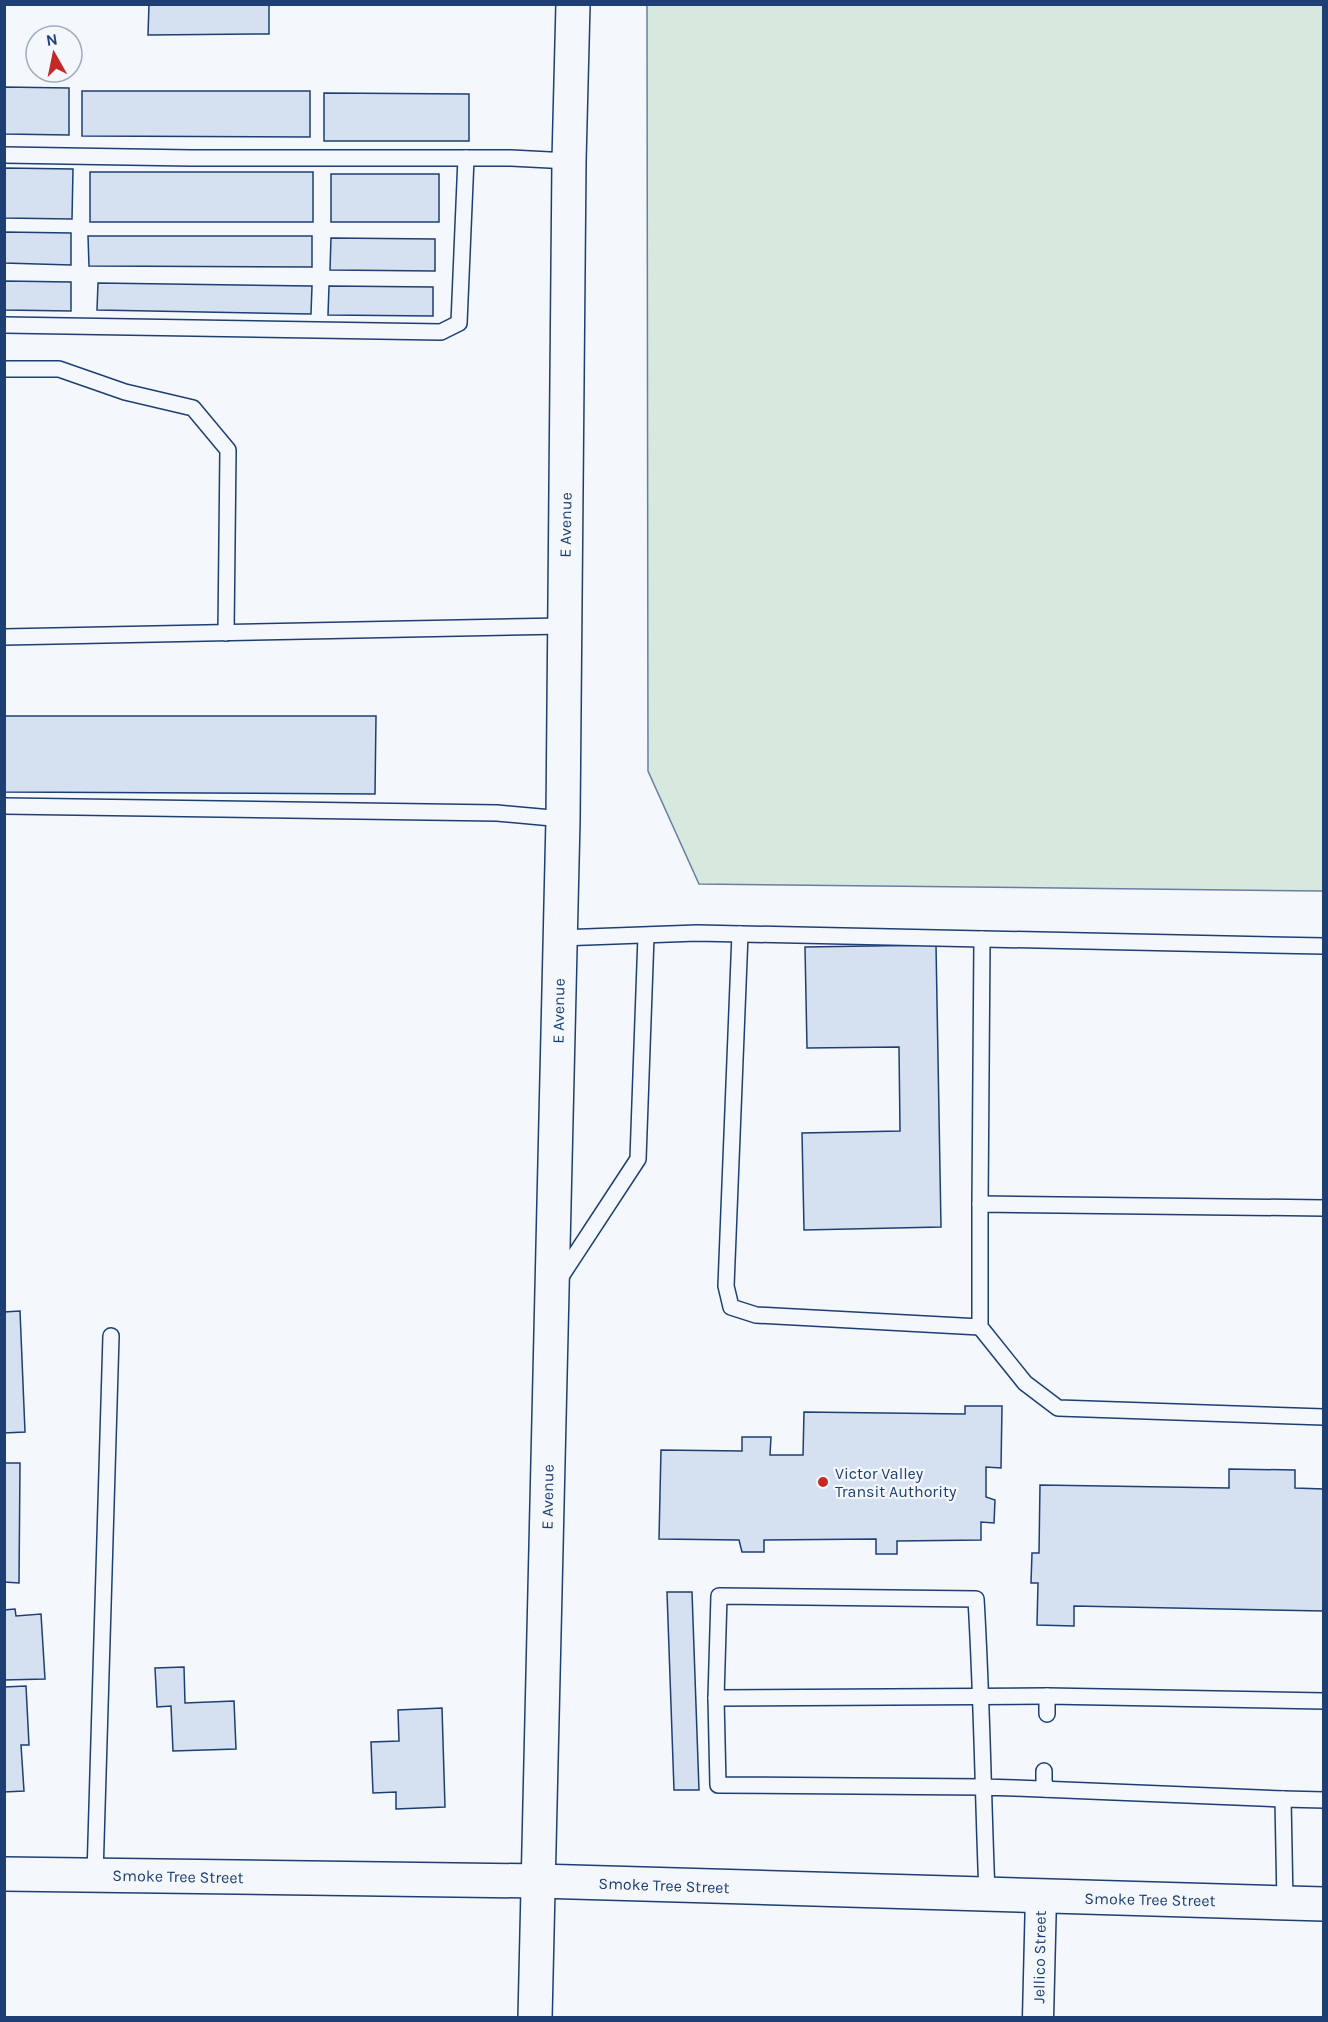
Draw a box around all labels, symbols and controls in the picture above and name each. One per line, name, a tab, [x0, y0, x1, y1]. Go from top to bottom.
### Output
north arrow	[24, 24, 84, 84]
text: N	[45, 29, 59, 50]
street label: E Avenue	[555, 492, 576, 558]
street label: E Avenue	[548, 978, 569, 1044]
street label: E Avenue	[537, 1464, 558, 1530]
place label: Victor Valley Transit Authority	[835, 1464, 957, 1501]
marker: Victor Valley Transit Authority	[816, 1475, 830, 1489]
street label: Smoke Tree Street	[112, 1866, 244, 1887]
street label: Smoke Tree Street	[598, 1874, 730, 1897]
street label: Smoke Tree Street	[1084, 1889, 1216, 1910]
street label: Jellico Street	[1029, 1910, 1050, 2004]

